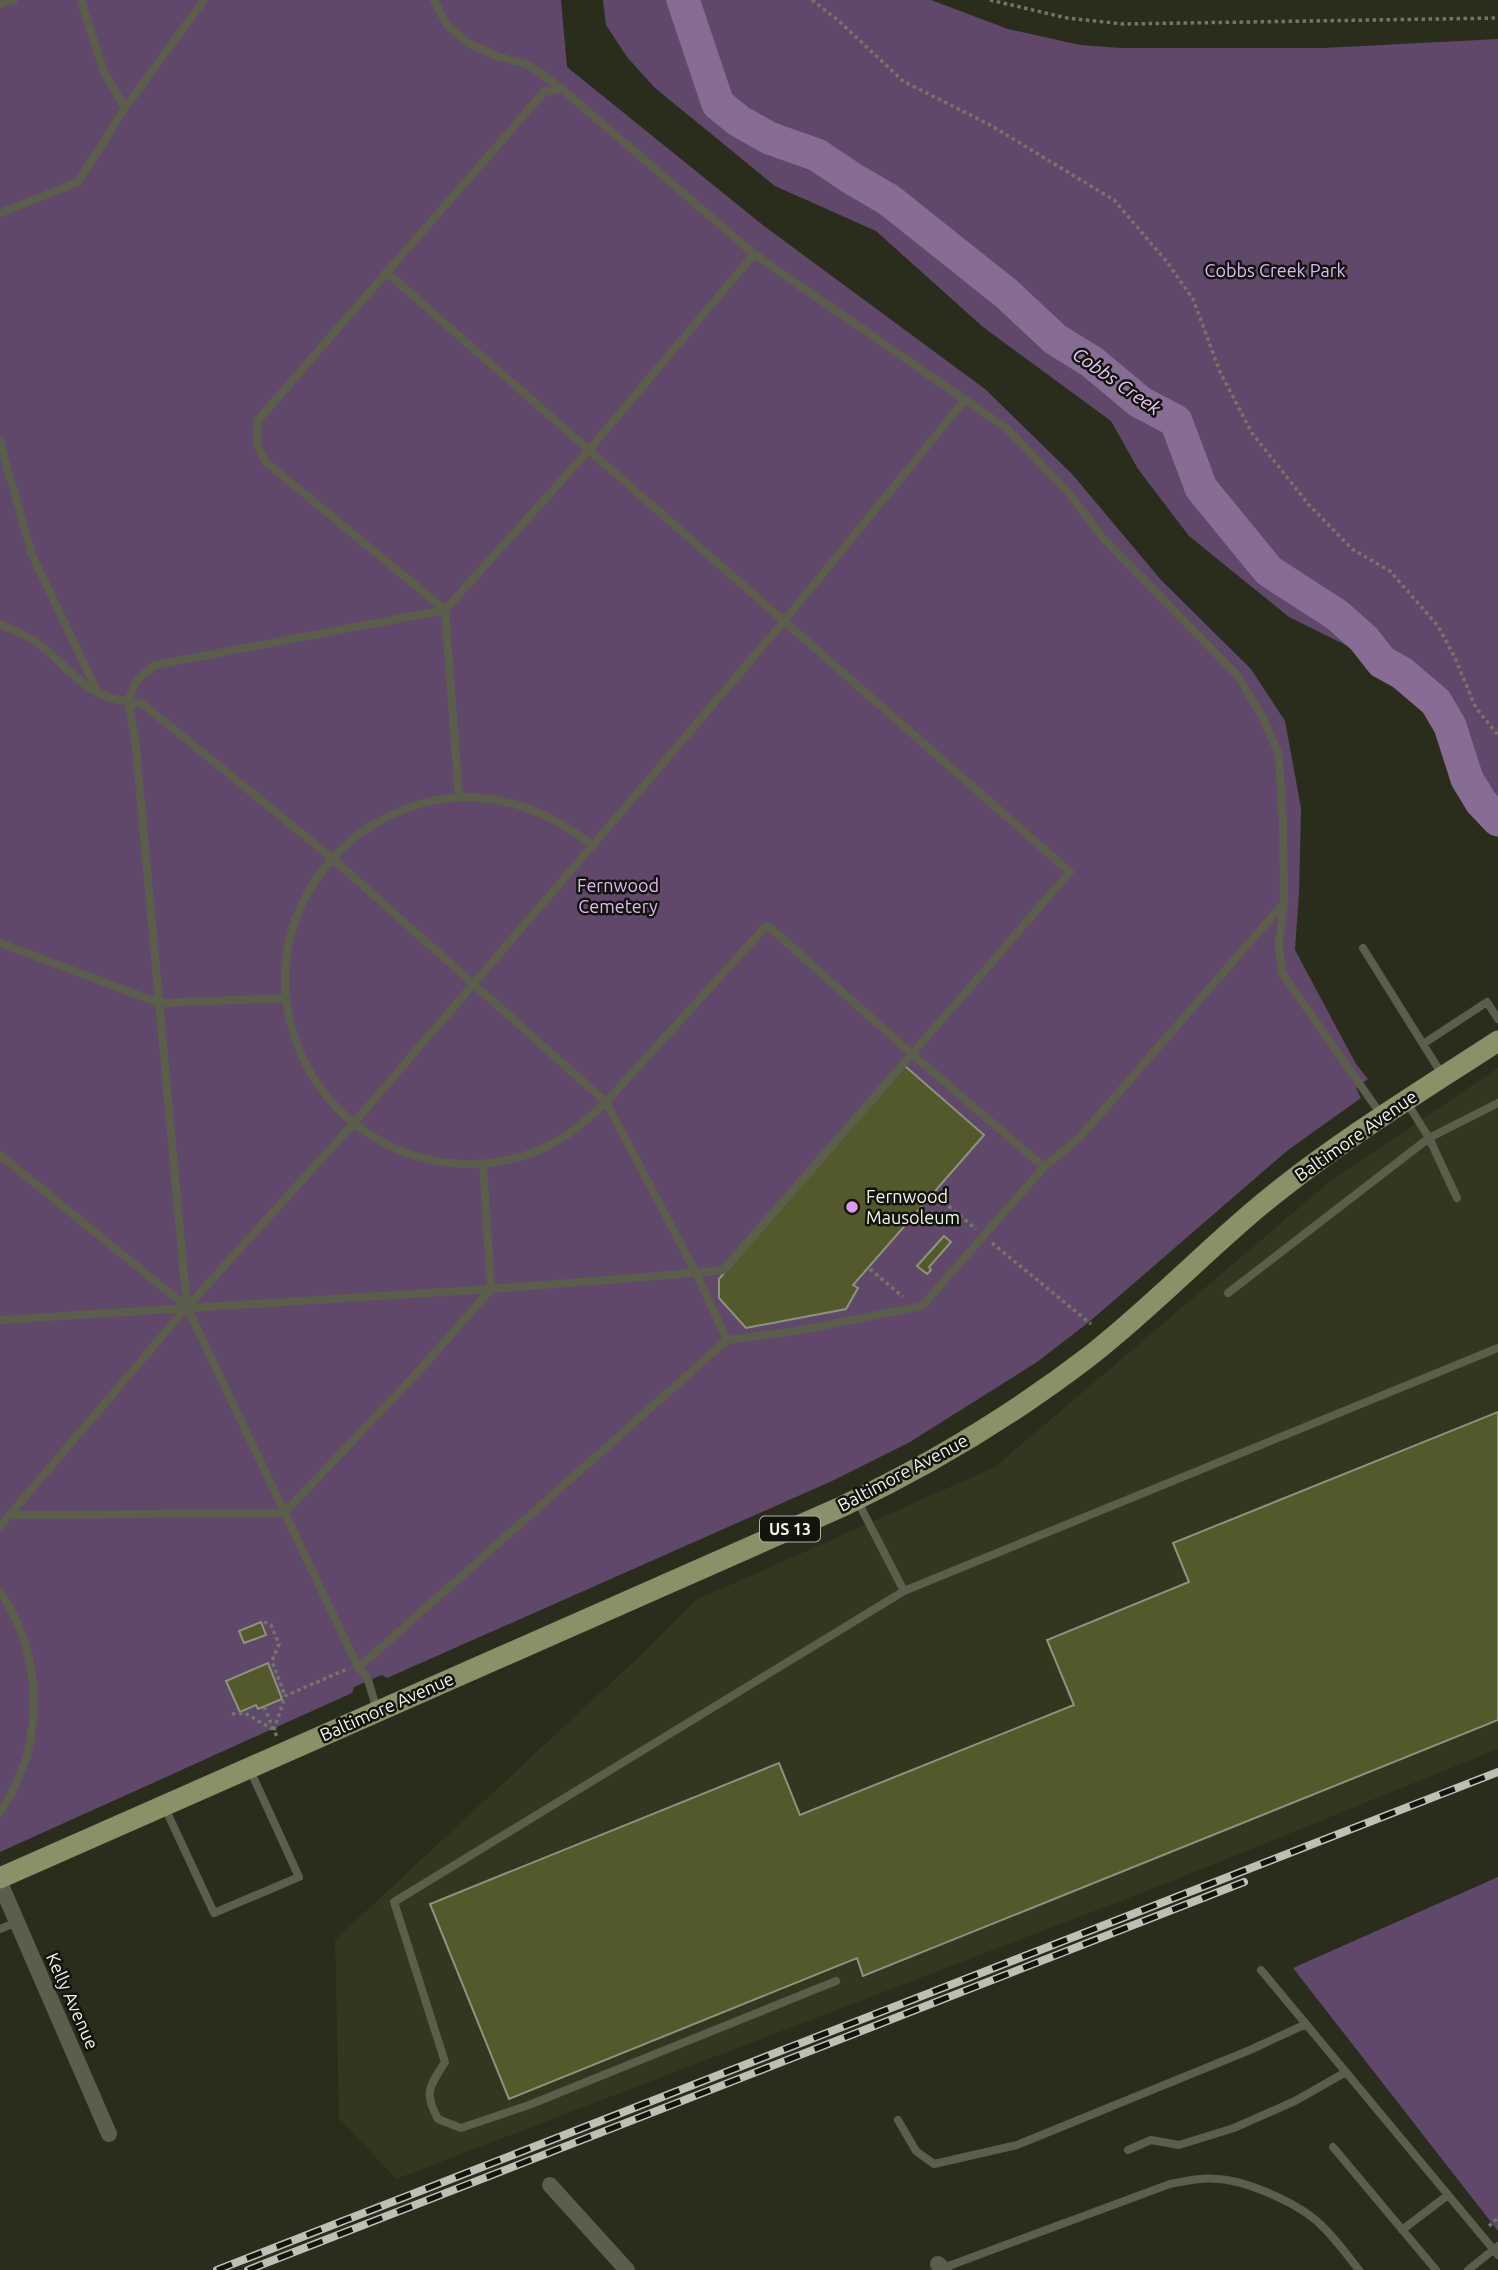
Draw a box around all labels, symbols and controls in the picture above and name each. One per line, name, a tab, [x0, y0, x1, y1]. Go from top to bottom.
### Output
park label: Cobbs Creek Park	[1204, 260, 1346, 280]
water label: Cobbs Creek	[1069, 343, 1166, 420]
park label: Fernwood Cemetery	[577, 875, 659, 916]
street label: Baltimore Avenue	[1291, 1086, 1420, 1185]
place label: Fernwood Mausoleum	[866, 1186, 960, 1227]
marker: Fernwood Mausoleum	[844, 1199, 860, 1215]
street label: Baltimore Avenue	[834, 1429, 971, 1515]
road number: US 13	[760, 1516, 820, 1541]
street label: Baltimore Avenue	[317, 1668, 457, 1745]
street label: Kelly Avenue	[43, 1949, 103, 2052]

